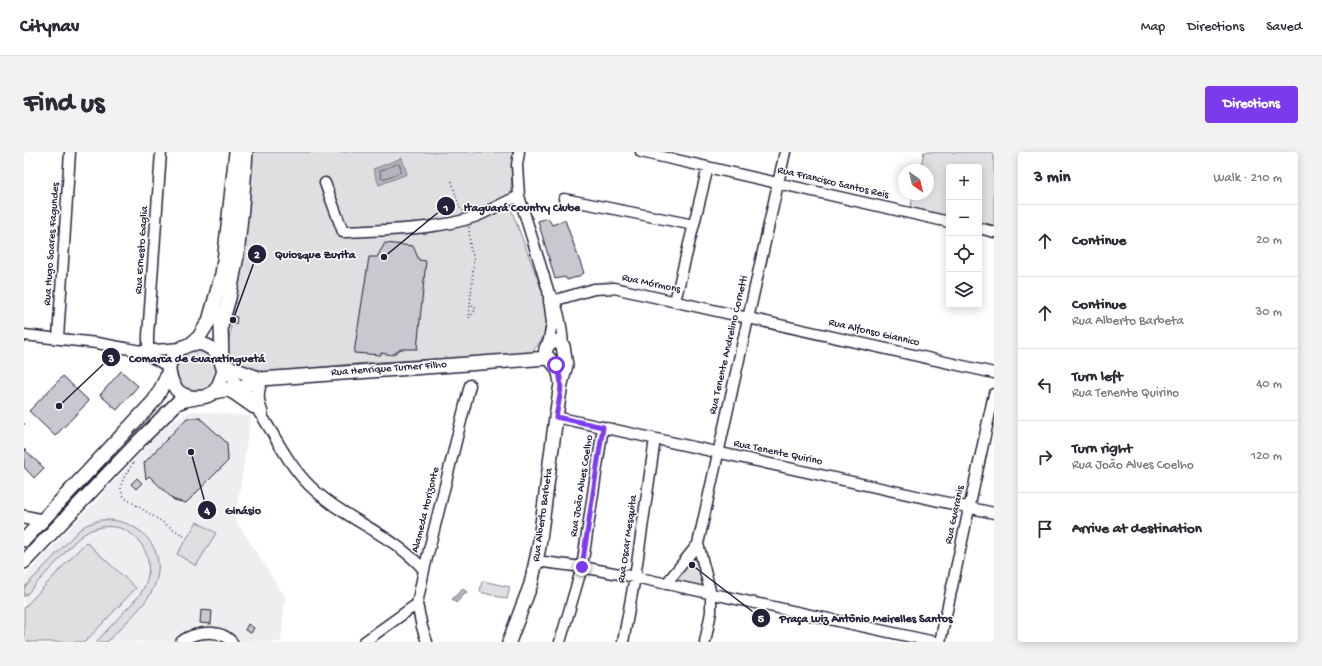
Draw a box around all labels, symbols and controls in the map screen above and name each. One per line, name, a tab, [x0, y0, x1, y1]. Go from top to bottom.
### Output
text: Citynav	[20, 16, 79, 39]
text: Map	[1141, 19, 1165, 36]
text: Directions	[1187, 19, 1244, 36]
text: Saved	[1266, 19, 1302, 36]
button: Directions	[1205, 86, 1298, 123]
text: Find us	[24, 88, 104, 121]
street label: Rua Francisco Santos Reis	[776, 164, 891, 202]
north arrow	[898, 164, 934, 200]
map controls	[946, 164, 982, 308]
button: +	[946, 164, 982, 200]
text: 3 min	[1034, 168, 1071, 188]
text: Walk · 210 m	[1214, 171, 1282, 186]
street label: Rua Hugo Soares Fagundes	[42, 181, 62, 306]
callout: Itaguará Country Clube	[436, 194, 588, 218]
button: −	[946, 200, 982, 236]
text: 1	[443, 202, 449, 216]
text: Itaguará Country Clube	[464, 202, 581, 216]
street label: Rua Ernesto Gaglia	[133, 205, 151, 294]
icon: ahead	[1034, 230, 1056, 252]
text: Continue	[1072, 232, 1126, 250]
text: 20 m	[1256, 233, 1282, 248]
button: locate	[946, 236, 982, 272]
callout: Quiosque Zurita	[247, 242, 364, 266]
text: 2	[254, 249, 260, 263]
text: Quiosque Zurita	[275, 249, 357, 263]
street label: Rua Mórmons	[621, 272, 682, 296]
button: layers	[946, 272, 982, 308]
street label: Rua Tenente Andrelino Cornetti	[707, 274, 751, 416]
text: Continue	[1072, 296, 1126, 314]
icon: ahead	[1034, 302, 1056, 324]
text: 30 m	[1256, 305, 1282, 320]
text: Rua Alberto Barbeta	[1072, 314, 1184, 329]
street label: Rua Alfonso Giannico	[827, 316, 921, 349]
callout: Comarca de Guaratinguetá	[101, 345, 273, 369]
text: 3	[107, 353, 114, 367]
text: Comarca de Guaratinguetá	[128, 353, 266, 367]
route start	[547, 356, 565, 374]
street label: Rua Henrique Turner Filho	[331, 359, 448, 379]
text: Turn left	[1072, 368, 1123, 386]
icon: left	[1034, 374, 1056, 396]
text: 40 m	[1256, 377, 1282, 392]
text: Rua Tenente Quirino	[1072, 386, 1179, 401]
street label: Rua João Alves Coelho	[568, 434, 596, 538]
street label: Rua Tenente Quirino	[732, 438, 824, 468]
text: Turn right	[1072, 440, 1132, 458]
icon: right	[1034, 446, 1056, 468]
text: 120 m	[1251, 449, 1282, 464]
text: Rua João Alves Coelho	[1072, 458, 1194, 473]
street label: Alameda Horizonte	[410, 466, 443, 554]
street label: Rua Alberto Barbeta	[530, 467, 556, 563]
street label: Rua Guaranis	[943, 484, 967, 545]
street label: Rua Oscar Mesquita	[616, 493, 640, 584]
callout: Ginásio	[197, 498, 268, 522]
text: 4	[203, 505, 210, 519]
text: Ginásio	[225, 505, 262, 519]
icon: arrive	[1034, 518, 1056, 540]
text: Arrive at destination	[1072, 520, 1202, 538]
route end	[573, 558, 591, 576]
callout: Praça Luiz Antônio Meirelles Santos	[751, 606, 960, 630]
text: 5	[758, 613, 765, 627]
text: Praça Luiz Antônio Meirelles Santos	[779, 613, 953, 627]

